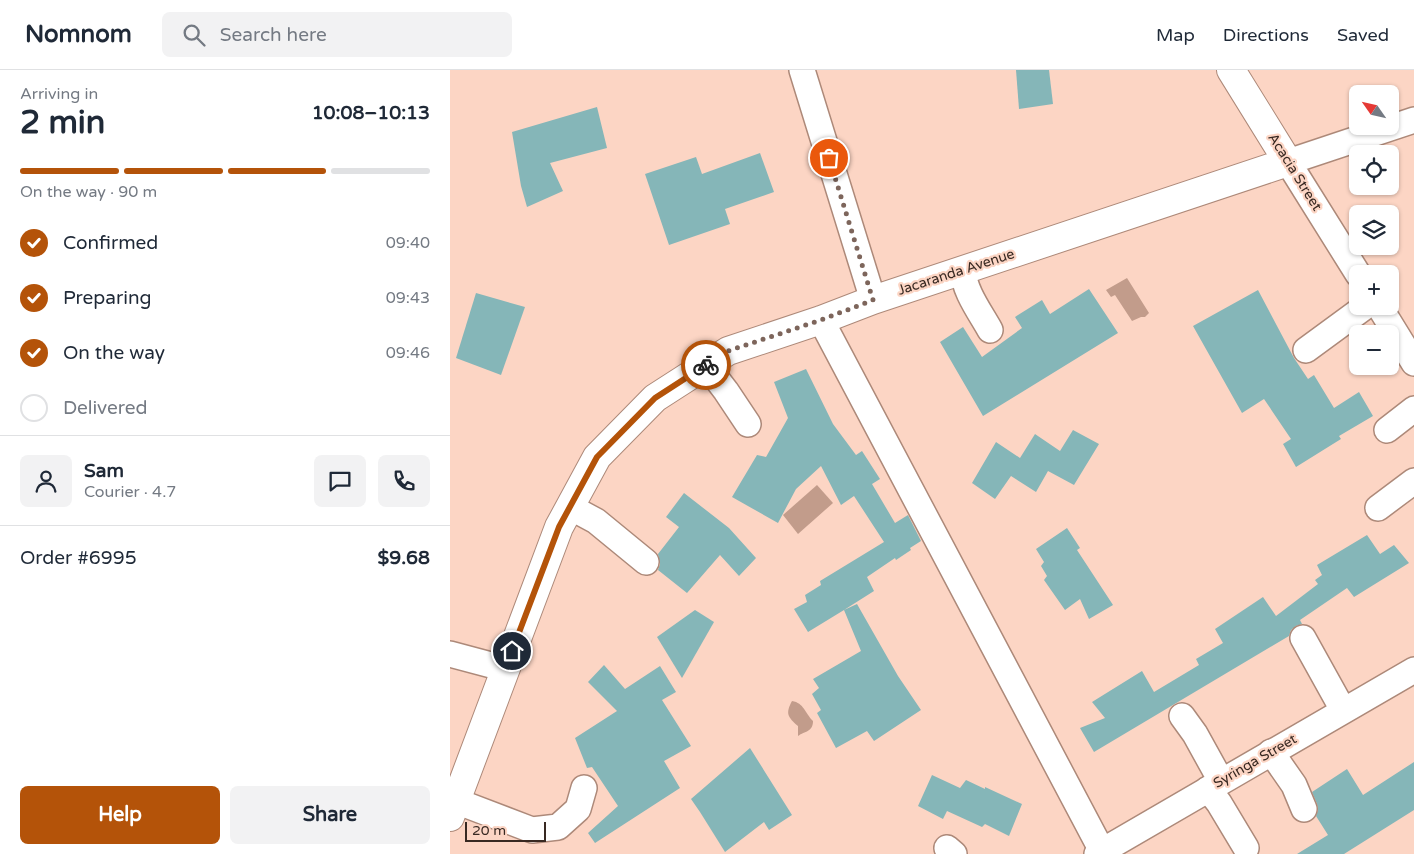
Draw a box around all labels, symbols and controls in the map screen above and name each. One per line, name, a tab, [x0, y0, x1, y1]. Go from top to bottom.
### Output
search box	[162, 12, 512, 57]
text: Nomnom	[25, 20, 132, 49]
icon: search	[180, 21, 208, 49]
text: Search here	[220, 24, 327, 46]
text: Map	[1156, 24, 1195, 46]
text: Directions	[1223, 24, 1309, 46]
text: Saved	[1337, 24, 1389, 46]
text: Arriving in	[20, 84, 98, 104]
north arrow	[1349, 85, 1399, 135]
map controls	[1349, 85, 1399, 375]
text: 10:08–10:13	[312, 102, 430, 124]
text: 2 min	[20, 104, 105, 142]
street label: Acacia Street	[1264, 130, 1326, 214]
pin	[808, 137, 850, 179]
icon: bag	[815, 144, 843, 172]
button: locate	[1349, 145, 1399, 195]
text: On the way · 90 m	[20, 182, 157, 202]
button: layers	[1349, 205, 1399, 255]
icon: check	[20, 229, 48, 257]
text: Confirmed	[63, 232, 158, 254]
text: 09:40	[386, 233, 430, 253]
street label: Jacaranda Avenue	[895, 245, 1017, 299]
button: +	[1349, 265, 1399, 315]
icon: check	[20, 284, 48, 312]
text: Preparing	[63, 287, 152, 309]
text: 09:43	[386, 288, 430, 308]
button: −	[1349, 325, 1399, 375]
icon: check	[20, 339, 48, 367]
courier	[681, 340, 731, 390]
text: On the way	[63, 342, 165, 364]
text: 09:46	[386, 343, 430, 363]
icon: bike	[692, 351, 720, 379]
text: Delivered	[63, 397, 148, 419]
button: person	[20, 455, 72, 507]
button: chat	[314, 455, 366, 507]
button: phone	[378, 455, 430, 507]
text: Sam	[84, 460, 124, 482]
text: Courier · 4.7	[84, 482, 176, 502]
text: Order #6995	[20, 547, 137, 569]
text: $9.68	[378, 547, 430, 569]
pin	[491, 630, 533, 672]
icon: home	[498, 637, 526, 665]
street label: Syringa Street	[1210, 730, 1300, 792]
button: Help	[20, 786, 220, 844]
button: Share	[230, 786, 430, 844]
scale bar	[465, 819, 546, 842]
text: 20 m	[472, 822, 506, 839]

